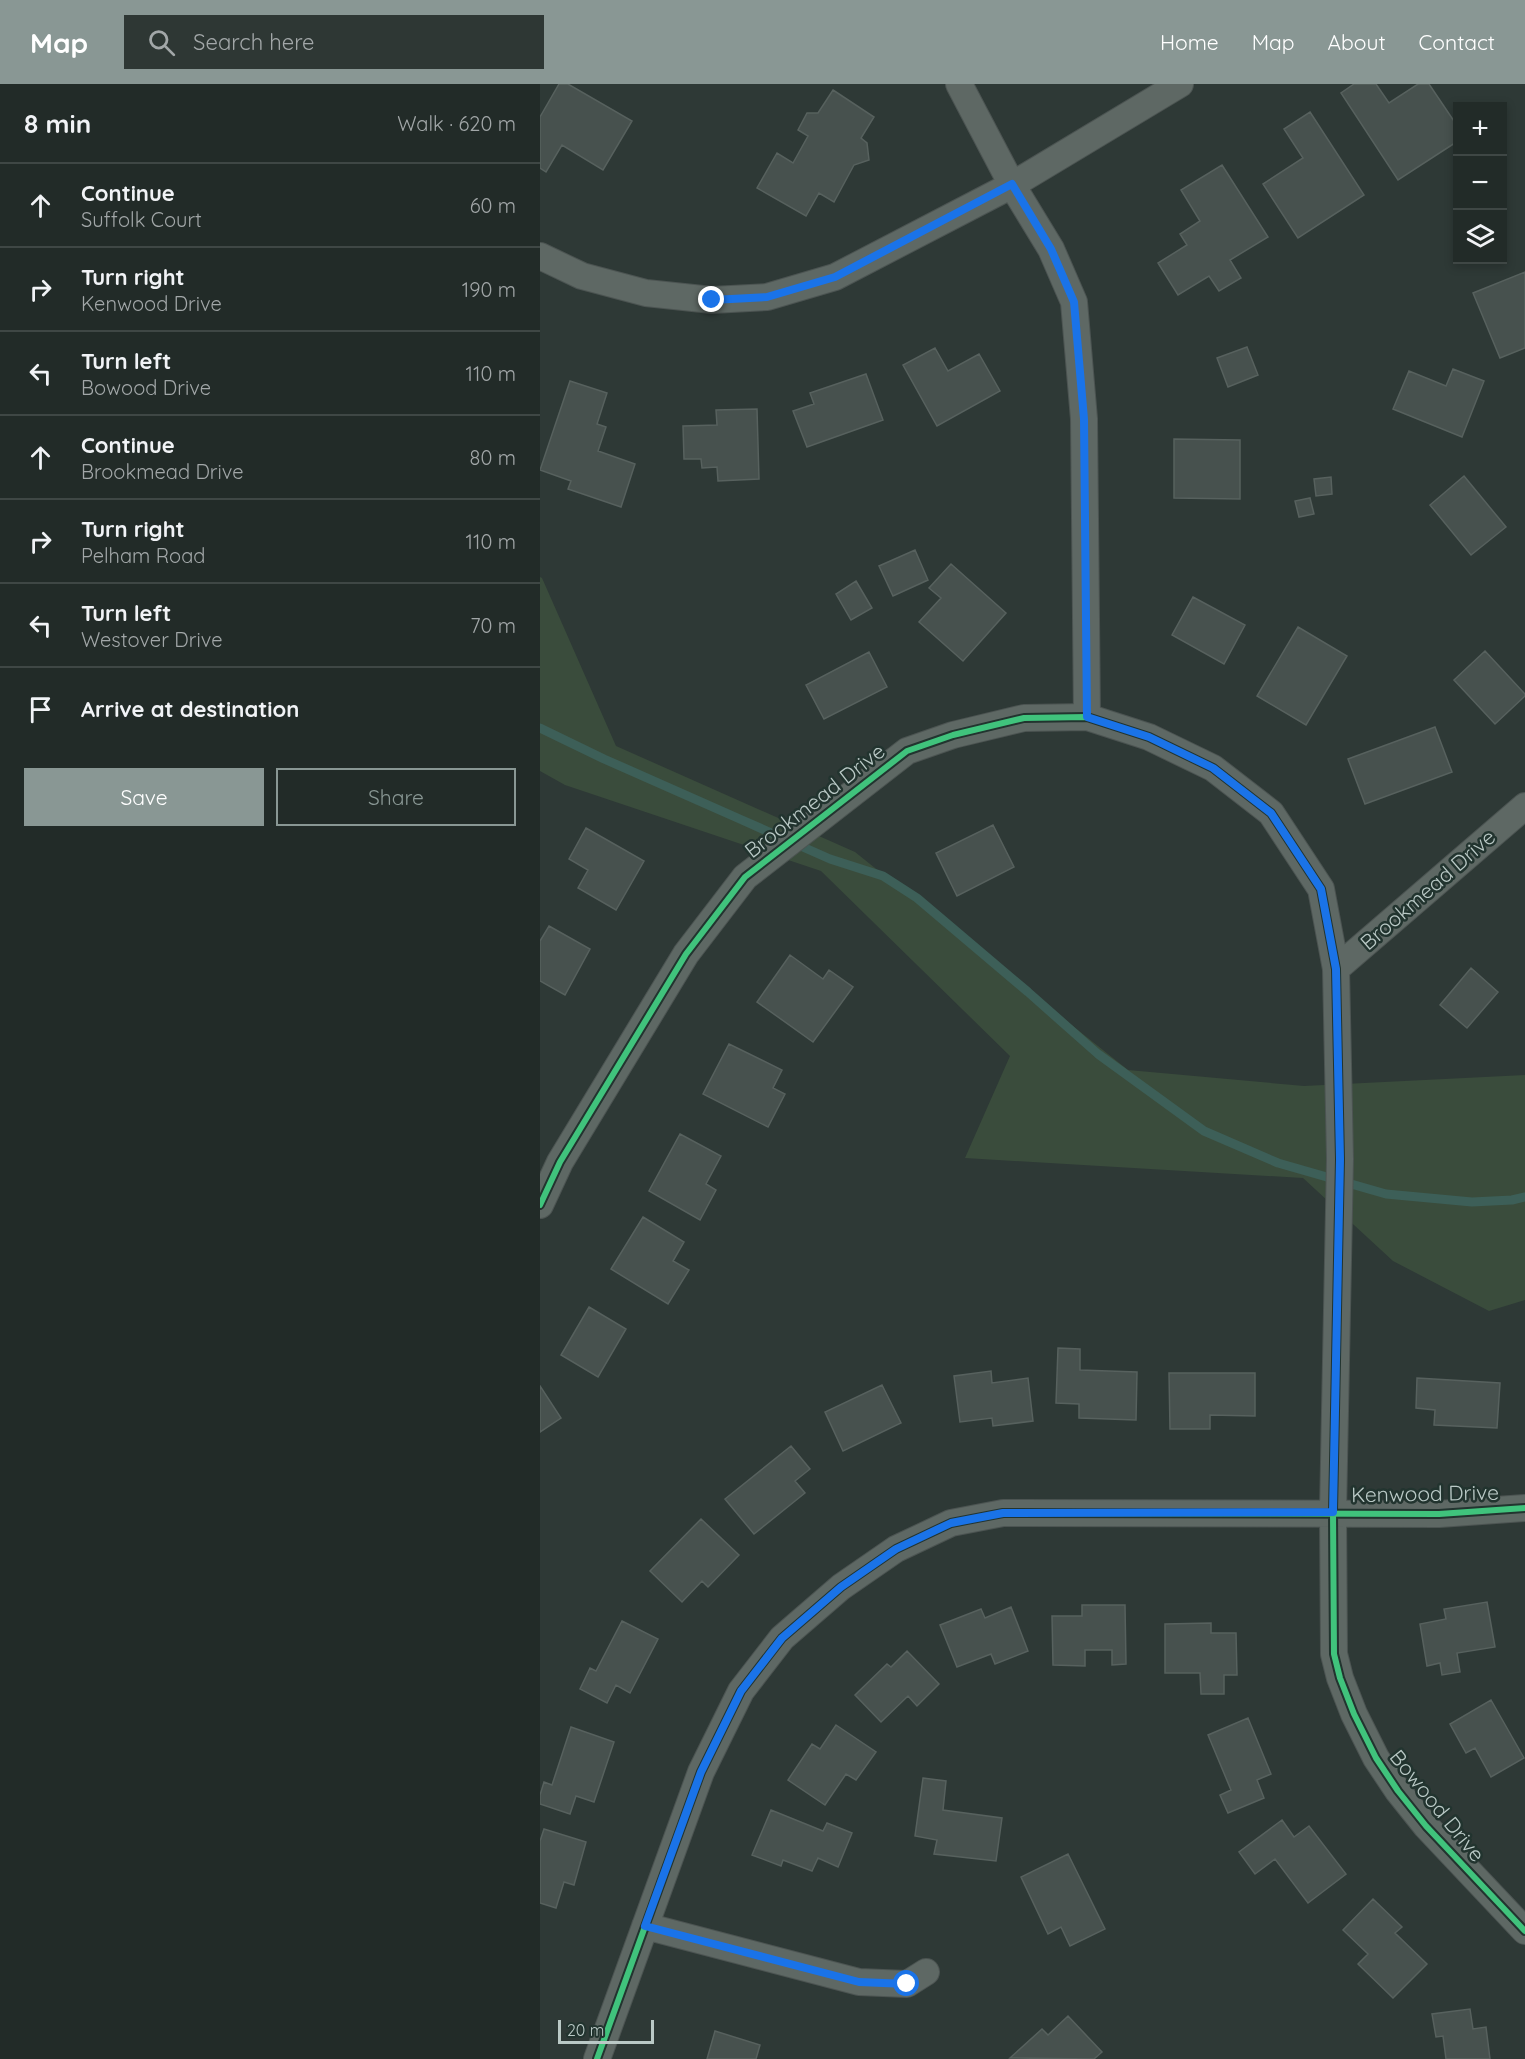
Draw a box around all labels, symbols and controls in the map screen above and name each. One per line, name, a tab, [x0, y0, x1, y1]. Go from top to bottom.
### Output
search box	[124, 15, 544, 69]
text: Map	[30, 25, 88, 60]
icon: search	[145, 26, 178, 59]
text: Search here	[193, 28, 315, 56]
text: Home	[1160, 29, 1219, 55]
text: Map	[1252, 29, 1295, 55]
text: About	[1328, 29, 1386, 55]
text: Contact	[1419, 29, 1495, 55]
map controls	[1453, 102, 1507, 264]
button: +	[1453, 102, 1507, 156]
text: 8 min	[24, 107, 91, 140]
text: Walk · 620 m	[397, 111, 516, 136]
button: −	[1453, 156, 1507, 210]
text: Continue	[81, 179, 175, 207]
icon: ahead	[24, 189, 57, 222]
text: 60 m	[470, 193, 516, 218]
text: Suffolk Court	[81, 207, 202, 232]
button: layers	[1453, 210, 1507, 264]
text: Turn right	[81, 263, 185, 291]
icon: right	[24, 273, 57, 306]
text: 190 m	[462, 277, 516, 302]
route end	[698, 286, 724, 312]
text: Kenwood Drive	[81, 291, 222, 316]
text: Turn left	[81, 347, 171, 375]
icon: left	[24, 357, 57, 390]
text: 110 m	[466, 361, 516, 386]
text: Bowood Drive	[81, 375, 211, 400]
text: Continue	[81, 431, 175, 459]
icon: ahead	[24, 441, 57, 474]
text: 80 m	[470, 445, 516, 470]
text: Brookmead Drive	[81, 459, 244, 484]
text: Turn right	[81, 515, 185, 543]
icon: right	[24, 525, 57, 558]
text: 110 m	[466, 529, 516, 554]
text: Pelham Road	[81, 543, 205, 568]
text: Turn left	[81, 599, 171, 627]
icon: left	[24, 609, 57, 642]
text: 70 m	[470, 613, 516, 638]
text: Westover Drive	[81, 627, 222, 652]
icon: arrive	[24, 693, 57, 726]
text: Arrive at destination	[81, 695, 299, 723]
street label: Brookmead Drive	[739, 737, 890, 863]
button: Save	[24, 768, 264, 826]
button: Share	[276, 768, 516, 826]
street label: Brookmead Drive	[1354, 823, 1500, 955]
street label: Kenwood Drive	[1351, 1479, 1499, 1507]
street label: Bowood Drive	[1385, 1744, 1491, 1867]
route start	[893, 1970, 919, 1996]
scale bar	[558, 2017, 654, 2044]
text: 20 m	[567, 2020, 604, 2040]

